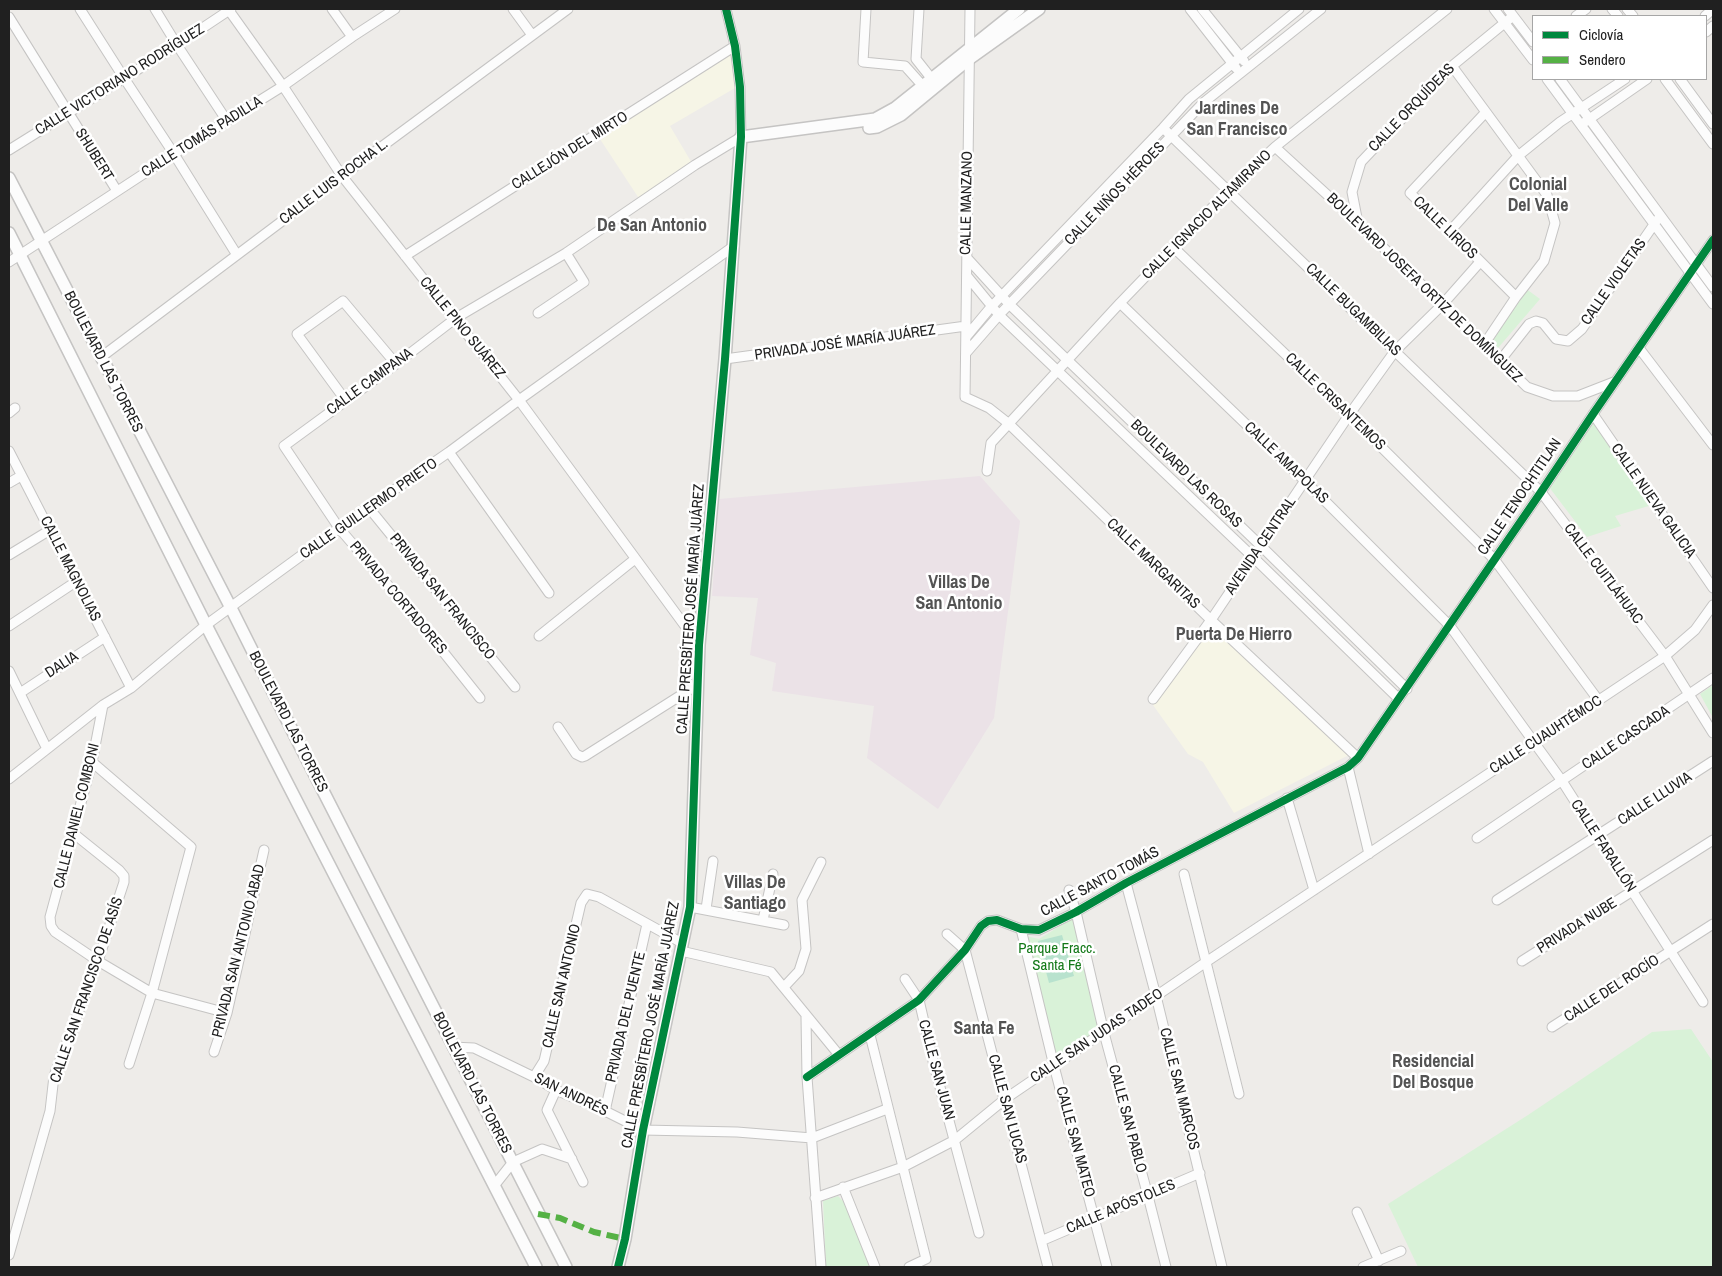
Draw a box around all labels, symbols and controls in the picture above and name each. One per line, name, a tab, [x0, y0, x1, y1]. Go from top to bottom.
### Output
legend	[1532, 15, 1707, 80]
street label: CALLE VICTORIANO RODRÍGUEZ	[32, 20, 208, 140]
text: Ciclovía	[1579, 24, 1623, 45]
text: Sendero	[1579, 49, 1626, 70]
street label: CALLE ORQUÍDEAS	[1365, 60, 1459, 156]
street label: CALLE TOMÁS PADILLA	[138, 93, 266, 181]
district label: Jardines De San Francisco	[1187, 98, 1287, 140]
street label: CALLEJÓN DEL MIRTO	[509, 108, 631, 194]
street label: SHUBERT	[71, 125, 117, 185]
street label: CALLE LUIS ROCHA L.	[276, 135, 392, 229]
street label: CALLE NIÑOS HÉROES	[1061, 139, 1169, 249]
street label: CALLE IGNACIO ALTAMIRANO	[1138, 146, 1276, 284]
street label: CALLE MANZANO	[957, 151, 977, 255]
district label: Colonial Del Valle	[1508, 174, 1568, 216]
street label: BOULEVARD JOSEFA ORTIZ DE DOMÍNGUEZ	[1323, 190, 1525, 386]
street label: CALLE LIRIOS	[1409, 193, 1481, 263]
district label: De San Antonio	[597, 215, 707, 237]
street label: CALLE VIOLETAS	[1577, 235, 1651, 329]
street label: CALLE BUGAMBILIAS	[1302, 260, 1404, 360]
street label: CALLE PINO SUÁREZ	[415, 273, 509, 383]
street label: BOULEVARD LAS TORRES	[60, 288, 146, 436]
street label: PRIVADA JOSÉ MARÍA JUÁREZ	[753, 321, 937, 365]
street label: CALLE CAMPANA	[323, 345, 417, 419]
street label: CALLE CRISANTEMOS	[1281, 349, 1389, 455]
street label: BOULEVARD LAS ROSAS	[1126, 416, 1246, 532]
street label: CALLE AMAPOLAS	[1240, 418, 1332, 508]
street label: CALLE TENOCHTITLAN	[1474, 435, 1566, 559]
street label: CALLE NUEVA GALICIA	[1607, 440, 1699, 562]
street label: CALLE GUILLERMO PRIETO	[297, 455, 441, 563]
street label: CALLE PRESBÍTERO JOSÉ MARÍA JUÁREZ	[673, 483, 709, 735]
street label: AVENIDA CENTRAL	[1222, 494, 1300, 598]
street label: CALLE MAGNOLIAS	[36, 513, 104, 625]
street label: CALLE MARGARITAS	[1103, 515, 1203, 613]
street label: CALLE CUITLÁHUAC	[1559, 520, 1647, 628]
street label: PRIVADA SAN FRANCISCO	[385, 530, 499, 664]
street label: PRIVADA CORTADORES	[345, 538, 451, 658]
district label: Villas De San Antonio	[916, 572, 1002, 614]
district label: Puerta De Hierro	[1176, 624, 1292, 646]
street label: DALIA	[42, 648, 82, 682]
street label: BOULEVARD LAS TORRES	[245, 648, 331, 796]
street label: CALLE CUAUHTÉMOC	[1486, 692, 1606, 778]
street label: CALLE CASCADA	[1579, 702, 1673, 774]
street label: CALLE DANIEL COMBONI	[50, 742, 104, 890]
street label: CALLE LLUVIA	[1615, 768, 1695, 830]
street label: CALLE FARALLÓN	[1566, 796, 1640, 896]
street label: CALLE SANTO TOMÁS	[1038, 843, 1162, 921]
street label: PRIVADA SAN ANTONIO ABAD	[209, 862, 269, 1040]
district label: Villas De Santiago	[724, 872, 786, 914]
street label: PRIVADA NUBE	[1534, 894, 1620, 958]
street label: CALLE SAN FRANCISCO DE ASÍS	[47, 895, 127, 1085]
street label: CALLE PRESBÍTERO JOSÉ MARÍA JUÁREZ	[618, 900, 684, 1150]
street label: CALLE SAN ANTONIO	[539, 922, 585, 1050]
park label: Parque Fracc. Santa Fé	[1018, 940, 1096, 975]
street label: PRIVADA DEL PUENTE	[602, 950, 650, 1084]
street label: CALLE DEL ROCÍO	[1561, 951, 1663, 1027]
street label: CALLE SAN JUDAS TADEO	[1027, 985, 1167, 1087]
street label: BOULEVARD LAS TORRES	[429, 1009, 515, 1157]
street label: CALLE SAN JUAN	[914, 1018, 958, 1122]
district label: Santa Fe	[954, 1018, 1014, 1040]
street label: CALLE SAN MARCOS	[1155, 1026, 1203, 1152]
district label: Residencial Del Bosque	[1392, 1051, 1474, 1094]
street label: CALLE SAN LUCAS	[984, 1053, 1030, 1165]
street label: CALLE SAN PABLO	[1104, 1063, 1150, 1175]
street label: SAN ANDRÉS	[531, 1069, 611, 1121]
street label: CALLE SAN MATEO	[1052, 1085, 1098, 1199]
street label: CALLE APÓSTOLES	[1064, 1176, 1178, 1238]

